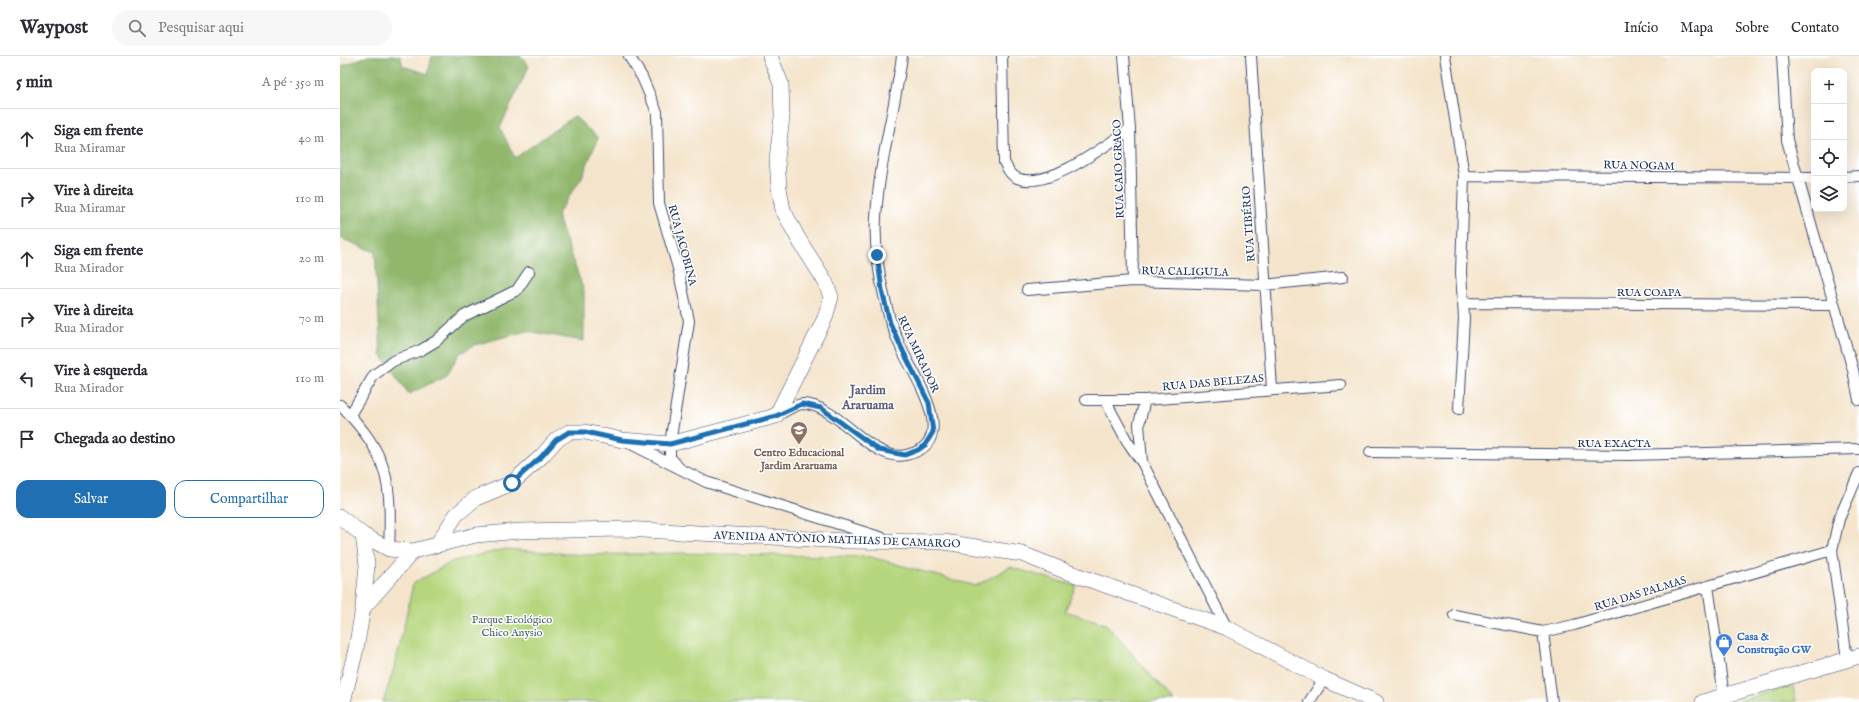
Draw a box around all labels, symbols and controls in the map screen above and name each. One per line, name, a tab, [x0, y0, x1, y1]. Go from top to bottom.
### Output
search box	[112, 10, 392, 46]
text: Waypost	[20, 16, 88, 40]
icon: search	[126, 17, 148, 39]
text: Pesquisar aqui	[158, 18, 244, 37]
text: Início	[1624, 19, 1658, 37]
text: Mapa	[1680, 19, 1713, 37]
text: Sobre	[1735, 19, 1769, 37]
text: Contato	[1791, 19, 1839, 37]
map controls	[1811, 68, 1847, 212]
button: +	[1811, 68, 1847, 104]
text: 5 min	[16, 72, 53, 93]
text: A pé · 350 m	[262, 74, 324, 91]
button: −	[1811, 104, 1847, 140]
street label: RUA CAIO GRACO	[1110, 119, 1128, 219]
text: Siga em frente	[54, 121, 143, 140]
icon: ahead	[16, 128, 38, 150]
text: 40 m	[298, 130, 324, 147]
text: Rua Miramar	[54, 140, 126, 157]
button: locate	[1811, 140, 1847, 176]
street label: RUA NOGAM	[1603, 158, 1676, 174]
button: layers	[1811, 176, 1847, 212]
text: Vire à direita	[54, 181, 133, 200]
street label: RUA TIBÉRIO	[1239, 185, 1259, 262]
icon: right	[16, 188, 38, 210]
text: 110 m	[295, 190, 324, 207]
text: Rua Miramar	[54, 200, 126, 217]
street label: RUA JACOBINA	[664, 203, 700, 288]
text: Siga em frente	[54, 241, 143, 260]
route end	[868, 246, 886, 264]
icon: ahead	[16, 248, 38, 270]
text: 20 m	[299, 250, 324, 267]
text: Rua Mirador	[54, 260, 124, 277]
street label: RUA CALIGULA	[1141, 264, 1229, 280]
street label: RUA COAPA	[1617, 286, 1682, 300]
text: Vire à direita	[54, 301, 133, 320]
icon: right	[16, 308, 38, 330]
text: 70 m	[299, 310, 324, 327]
street label: RUA MIRADOR	[894, 314, 942, 396]
text: Rua Mirador	[54, 320, 124, 337]
text: Vire à esquerda	[54, 361, 147, 380]
icon: left	[16, 368, 38, 390]
text: 110 m	[295, 370, 324, 387]
street label: RUA DAS BELEZAS	[1162, 372, 1265, 394]
text: Rua Mirador	[54, 380, 124, 397]
district label: Jardim Araruama	[841, 382, 894, 414]
school or university icon: Centro Educacional Jardim Araruama	[789, 420, 809, 445]
icon: arrive	[16, 428, 38, 450]
text: Chegada ao destino	[54, 429, 175, 448]
street label: RUA EXACTA	[1577, 437, 1651, 451]
place label: Centro Educacional Jardim Araruama	[754, 446, 845, 473]
route start	[503, 474, 521, 492]
button: Salvar	[16, 480, 166, 518]
button: Compartilhar	[174, 480, 324, 518]
street label: AVENIDA ANTÔNIO MATHIAS DE CAMARGO	[712, 529, 961, 551]
street label: RUA DAS PALMAS	[1593, 573, 1688, 615]
park label: Parque Ecológico Chico Anysio	[472, 613, 552, 640]
place label: Casa & Construção GW	[1737, 630, 1812, 657]
shop icon: Casa & Construção GW	[1714, 632, 1734, 657]

